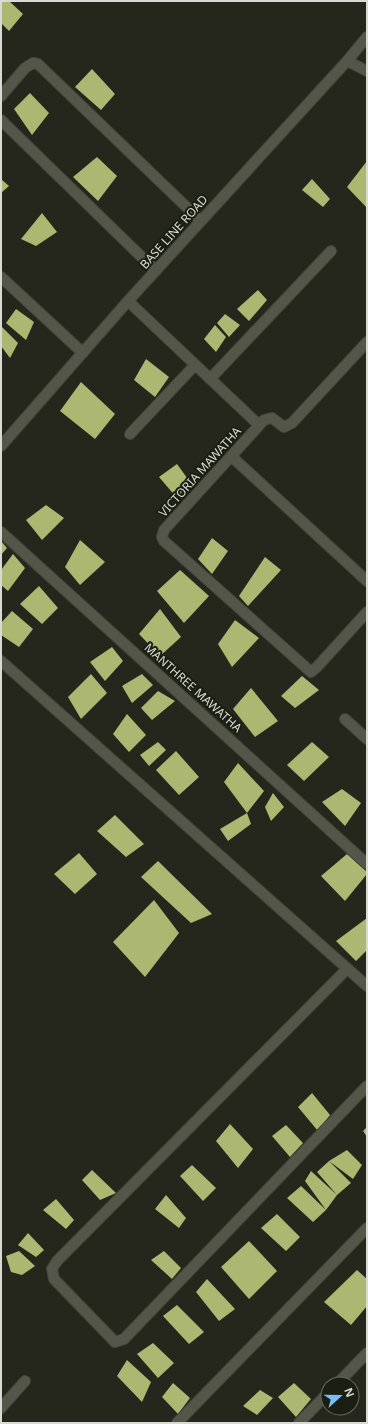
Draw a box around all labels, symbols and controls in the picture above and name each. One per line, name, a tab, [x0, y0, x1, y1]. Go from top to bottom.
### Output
street label: BASE LINE ROAD	[136, 191, 212, 272]
street label: VICTORIA MAWATHA	[155, 423, 245, 520]
street label: MANTHREE MAWATHA	[141, 639, 246, 736]
north arrow	[320, 1376, 360, 1416]
text: N	[341, 1385, 358, 1399]

